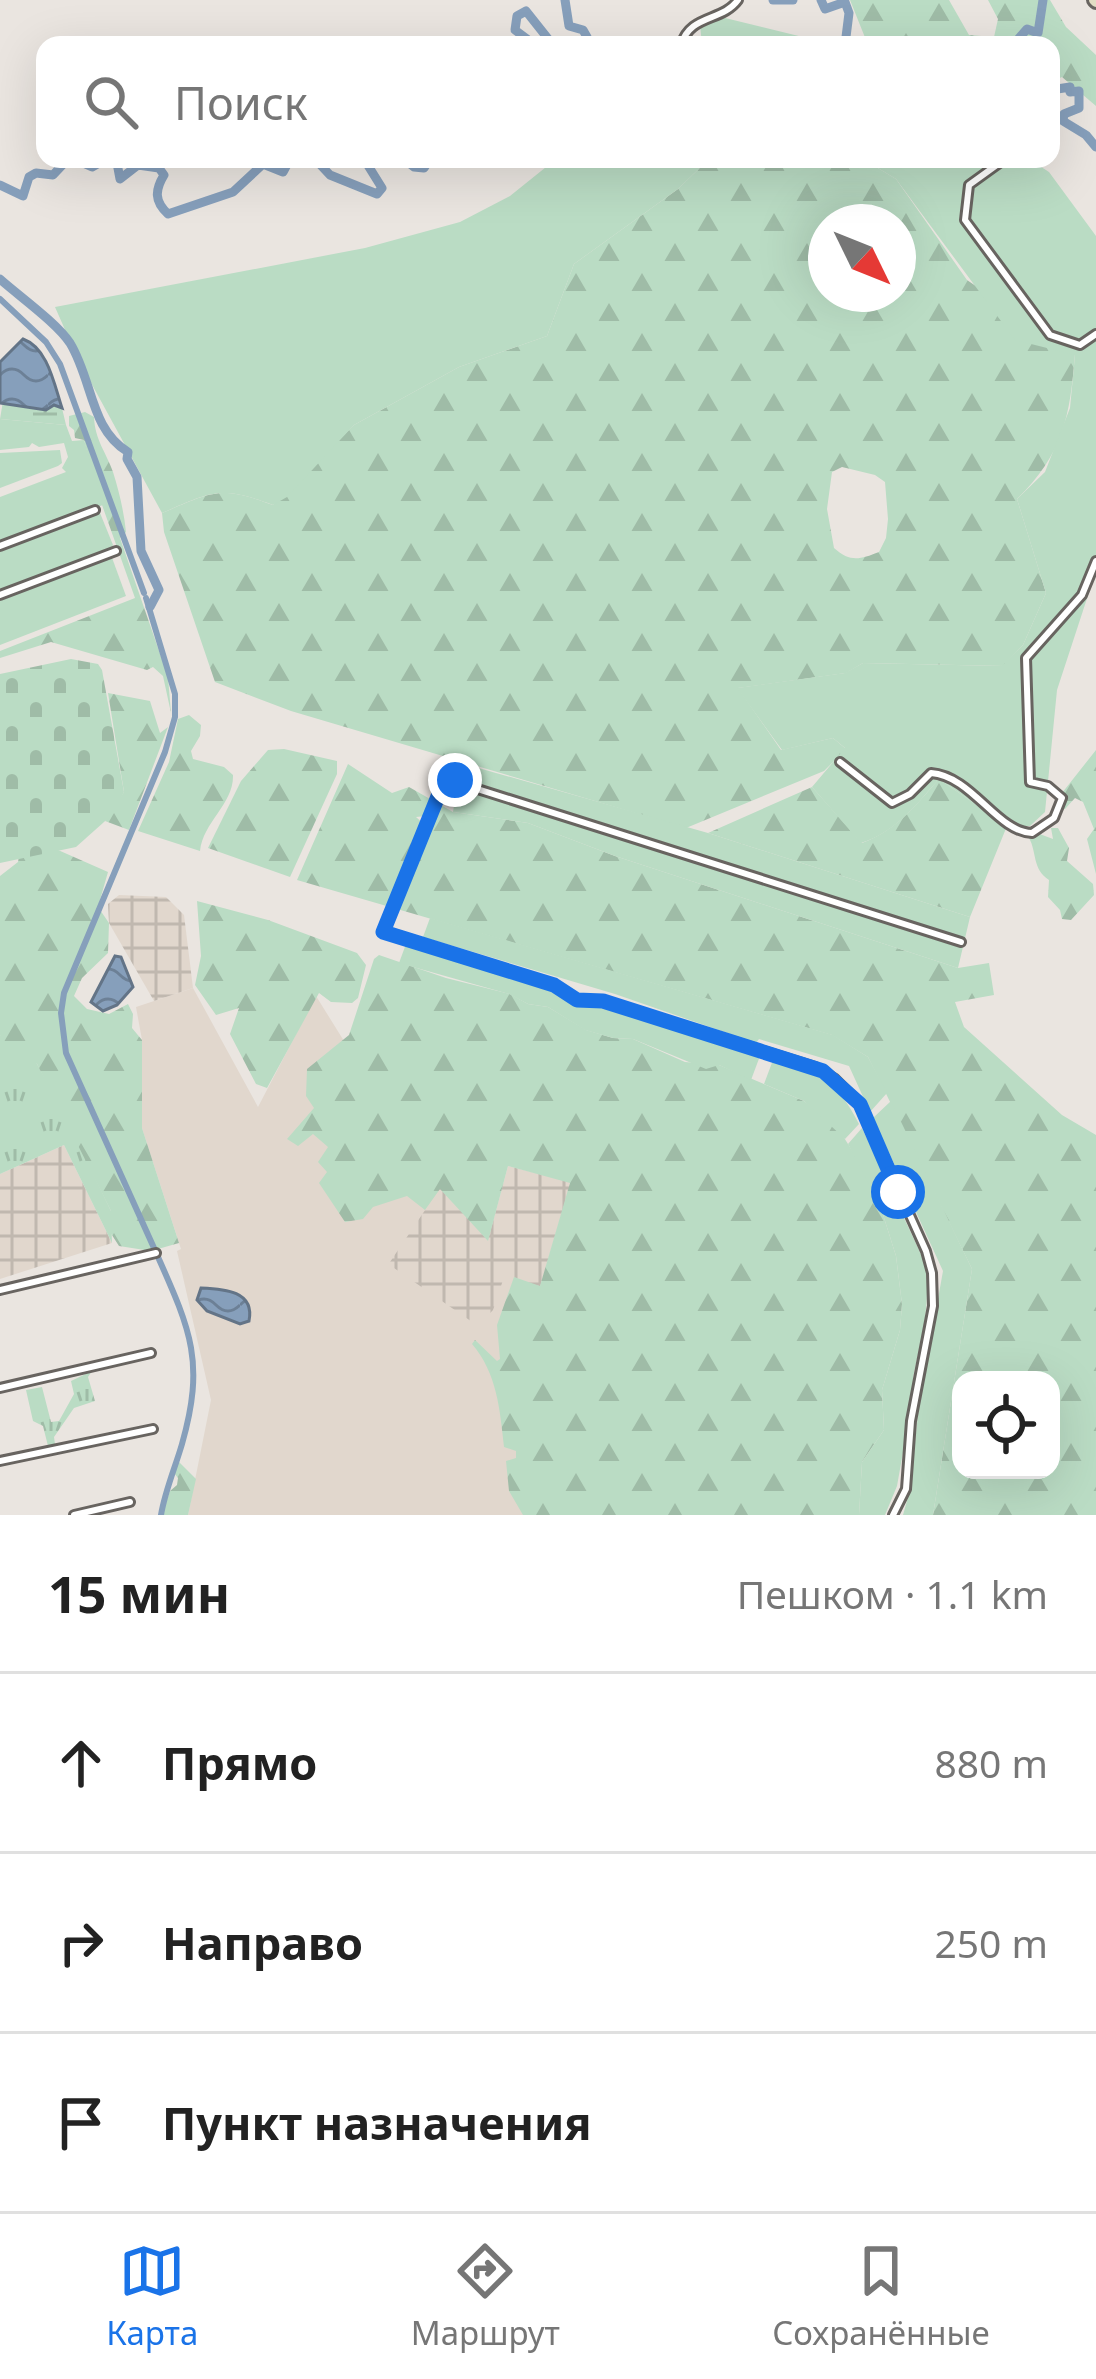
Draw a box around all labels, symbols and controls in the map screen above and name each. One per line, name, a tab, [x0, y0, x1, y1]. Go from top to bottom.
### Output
search box	[36, 36, 1060, 168]
icon: search	[78, 69, 144, 135]
text: Поиск	[174, 72, 308, 133]
north arrow	[808, 204, 916, 312]
route end	[428, 753, 482, 807]
route start	[871, 1165, 925, 1219]
map controls	[952, 1371, 1060, 1479]
button: locate	[952, 1371, 1060, 1479]
text: 15 мин	[48, 1558, 230, 1628]
text: Пешком · 1.1 km	[737, 1567, 1048, 1620]
icon: ahead	[48, 1730, 114, 1796]
text: Прямо	[162, 1732, 317, 1793]
text: 880 m	[934, 1736, 1048, 1789]
icon: right	[48, 1910, 114, 1976]
text: Направо	[162, 1912, 363, 1973]
text: 250 m	[934, 1916, 1048, 1969]
icon: arrive	[48, 2090, 114, 2156]
text: Пункт назначения	[162, 2092, 592, 2153]
tab: Карта	[106, 2238, 198, 2355]
tab: Маршрут	[411, 2238, 560, 2355]
tab: Сохранённые	[772, 2238, 990, 2355]

